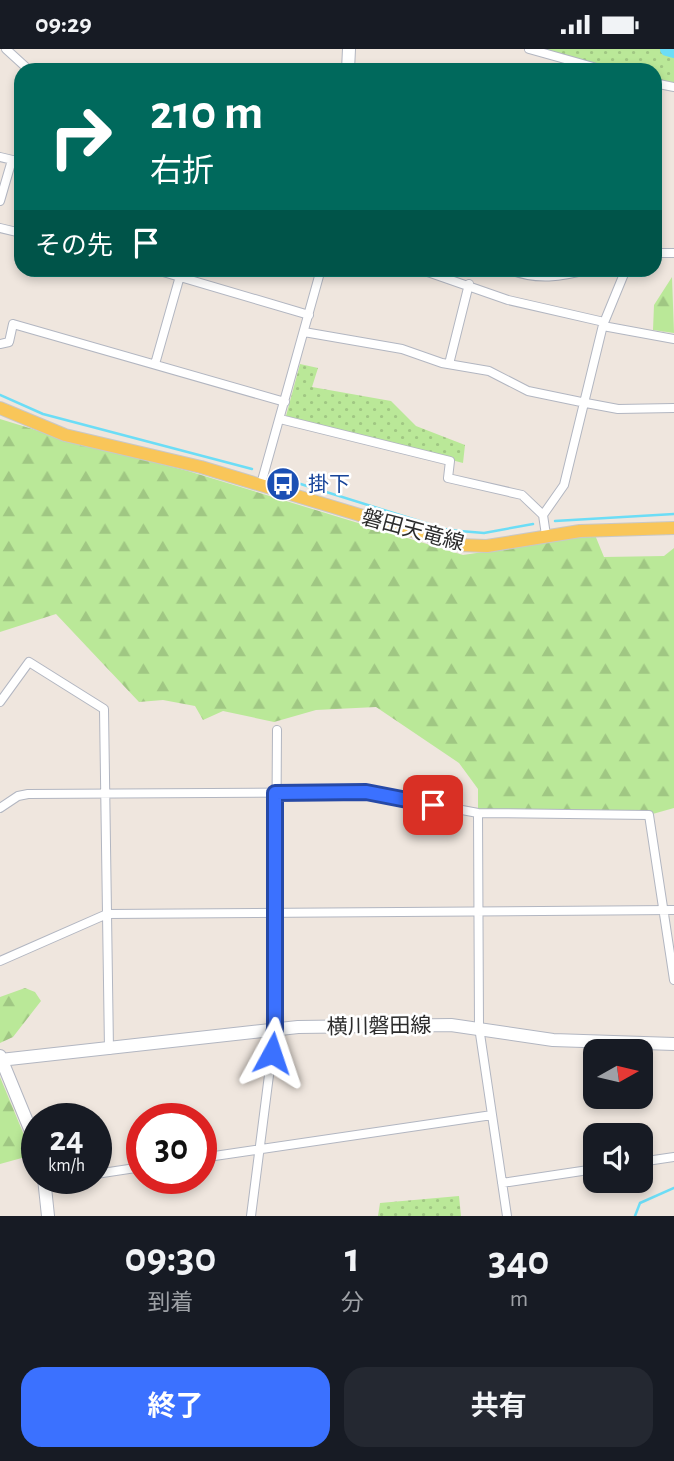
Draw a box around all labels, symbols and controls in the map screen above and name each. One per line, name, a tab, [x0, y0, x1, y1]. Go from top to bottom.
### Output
text: 09:29	[35, 11, 92, 37]
text: 210 m	[150, 89, 263, 138]
icon: right	[35, 91, 126, 182]
text: 右折	[150, 155, 214, 187]
icon: arrive	[127, 224, 165, 262]
text: その先	[35, 233, 113, 259]
bus stop icon: 掛下	[264, 465, 302, 503]
place label: 掛下	[308, 473, 350, 495]
street label: 磐田天竜線	[359, 506, 467, 554]
pin	[403, 775, 463, 835]
icon: arrive	[414, 786, 452, 824]
street label: 横川磐田線	[326, 1014, 432, 1038]
position arrow	[235, 1016, 309, 1090]
north arrow	[583, 1039, 653, 1109]
map controls	[583, 1039, 653, 1193]
speed limit sign: 30	[126, 1103, 217, 1194]
text: 24	[49, 1122, 84, 1157]
button: sound	[583, 1123, 653, 1193]
text: km/h	[48, 1157, 85, 1175]
text: 09:30	[125, 1237, 216, 1279]
text: 1	[345, 1237, 360, 1279]
text: 340	[488, 1240, 549, 1282]
text: m	[510, 1288, 528, 1311]
text: 到着	[147, 1292, 193, 1315]
text: 分	[341, 1292, 364, 1315]
button: 終了	[21, 1367, 330, 1447]
button: 共有	[344, 1367, 653, 1447]

